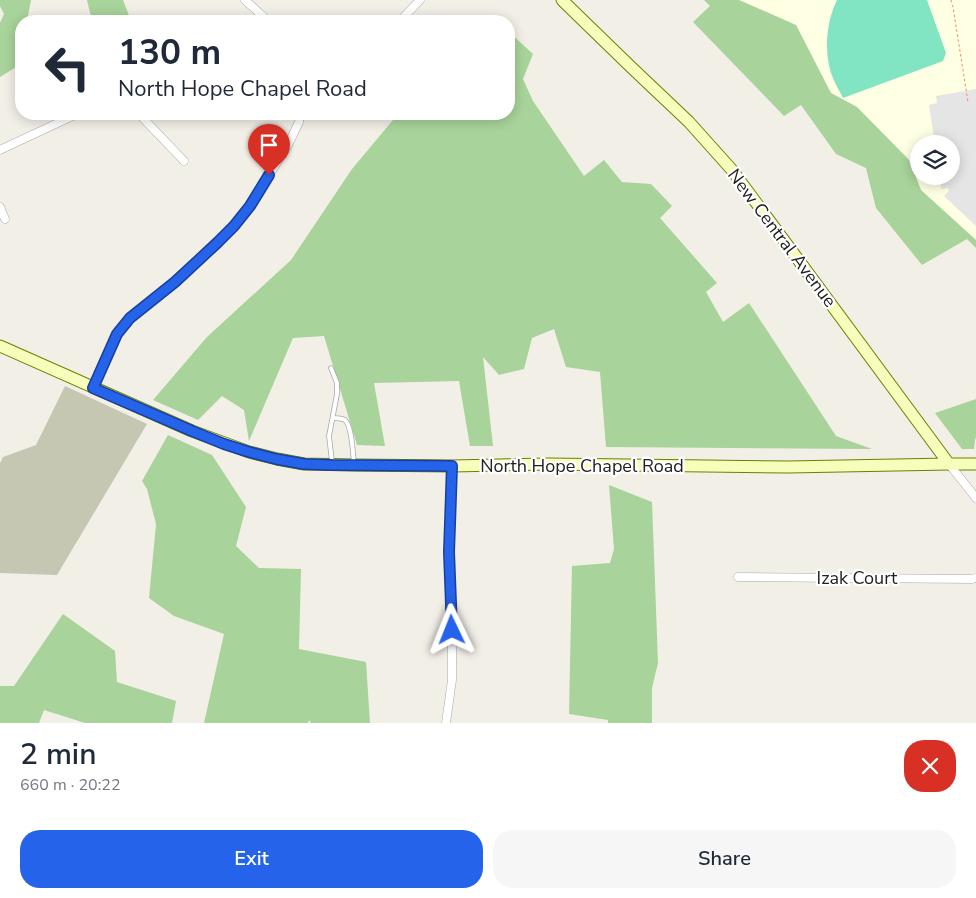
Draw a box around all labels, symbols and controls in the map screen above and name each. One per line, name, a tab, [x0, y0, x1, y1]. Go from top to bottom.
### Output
text: 130 m	[118, 29, 221, 76]
icon: left	[35, 35, 100, 100]
text: North Hope Chapel Road	[118, 74, 367, 104]
pin	[248, 124, 290, 175]
icon: arrive	[255, 131, 283, 159]
map controls	[910, 135, 960, 185]
button: layers	[910, 135, 960, 185]
street label: New Central Avenue	[722, 164, 842, 312]
street label: North Hope Chapel Road	[480, 454, 684, 478]
street label: Izak Court	[817, 566, 898, 590]
position arrow	[425, 603, 477, 655]
text: 2 min	[20, 734, 96, 775]
button: close	[904, 740, 956, 792]
text: 660 m · 20:22	[20, 774, 121, 796]
button: Exit	[20, 830, 483, 888]
button: Share	[493, 830, 956, 888]

